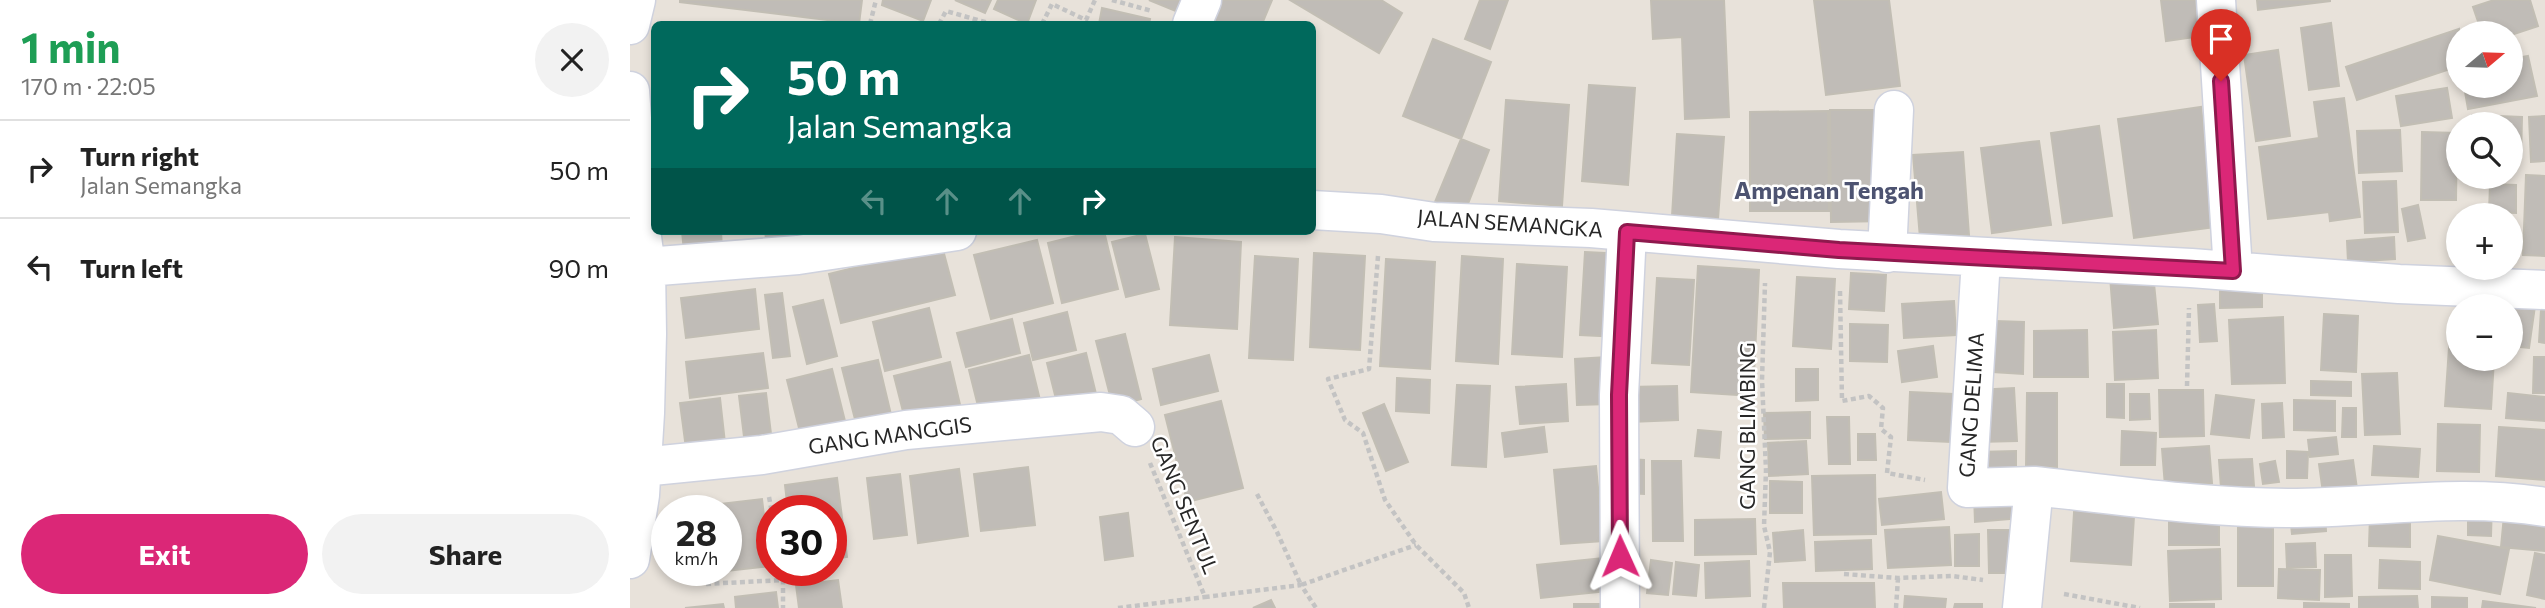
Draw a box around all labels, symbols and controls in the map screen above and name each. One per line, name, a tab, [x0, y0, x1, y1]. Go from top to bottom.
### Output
pin	[2191, 9, 2251, 81]
text: 1 min	[21, 20, 121, 72]
icon: arrive	[2202, 20, 2240, 58]
north arrow	[2446, 21, 2524, 98]
map controls	[2446, 21, 2523, 371]
button: close	[535, 23, 609, 97]
text: 50 m	[787, 45, 900, 105]
icon: right	[672, 49, 763, 140]
text: 170 m · 22:05	[21, 72, 156, 100]
text: Jalan Semangka	[787, 105, 1012, 145]
button: search	[2446, 112, 2523, 189]
text: Turn right	[80, 140, 199, 171]
icon: right	[21, 150, 59, 188]
text: 50 m	[549, 154, 609, 185]
text: Jalan Semangka	[80, 171, 242, 199]
district label: Ampenan Tengah	[1734, 175, 1924, 204]
icon: left	[855, 182, 893, 220]
icon: ahead	[928, 182, 966, 220]
icon: ahead	[1001, 182, 1039, 220]
icon: right	[1074, 182, 1112, 220]
button: +	[2446, 203, 2523, 280]
street label: JALAN SEMANGKA	[1416, 204, 1604, 241]
icon: left	[21, 248, 59, 286]
text: Turn left	[80, 252, 183, 283]
text: 90 m	[549, 252, 609, 283]
button: −	[2446, 294, 2523, 371]
street label: GANG DELIMA	[1953, 331, 1988, 478]
street label: GANG BLIMBING	[1734, 342, 1759, 510]
street label: GANG MANGGIS	[807, 411, 973, 458]
street label: GANG SENTUL	[1146, 432, 1224, 577]
speed limit sign: 30	[756, 495, 847, 586]
text: 28	[676, 510, 717, 553]
button: Exit	[21, 514, 308, 594]
button: Share	[322, 514, 609, 594]
position arrow	[1583, 519, 1657, 593]
text: km/h	[675, 547, 718, 569]

